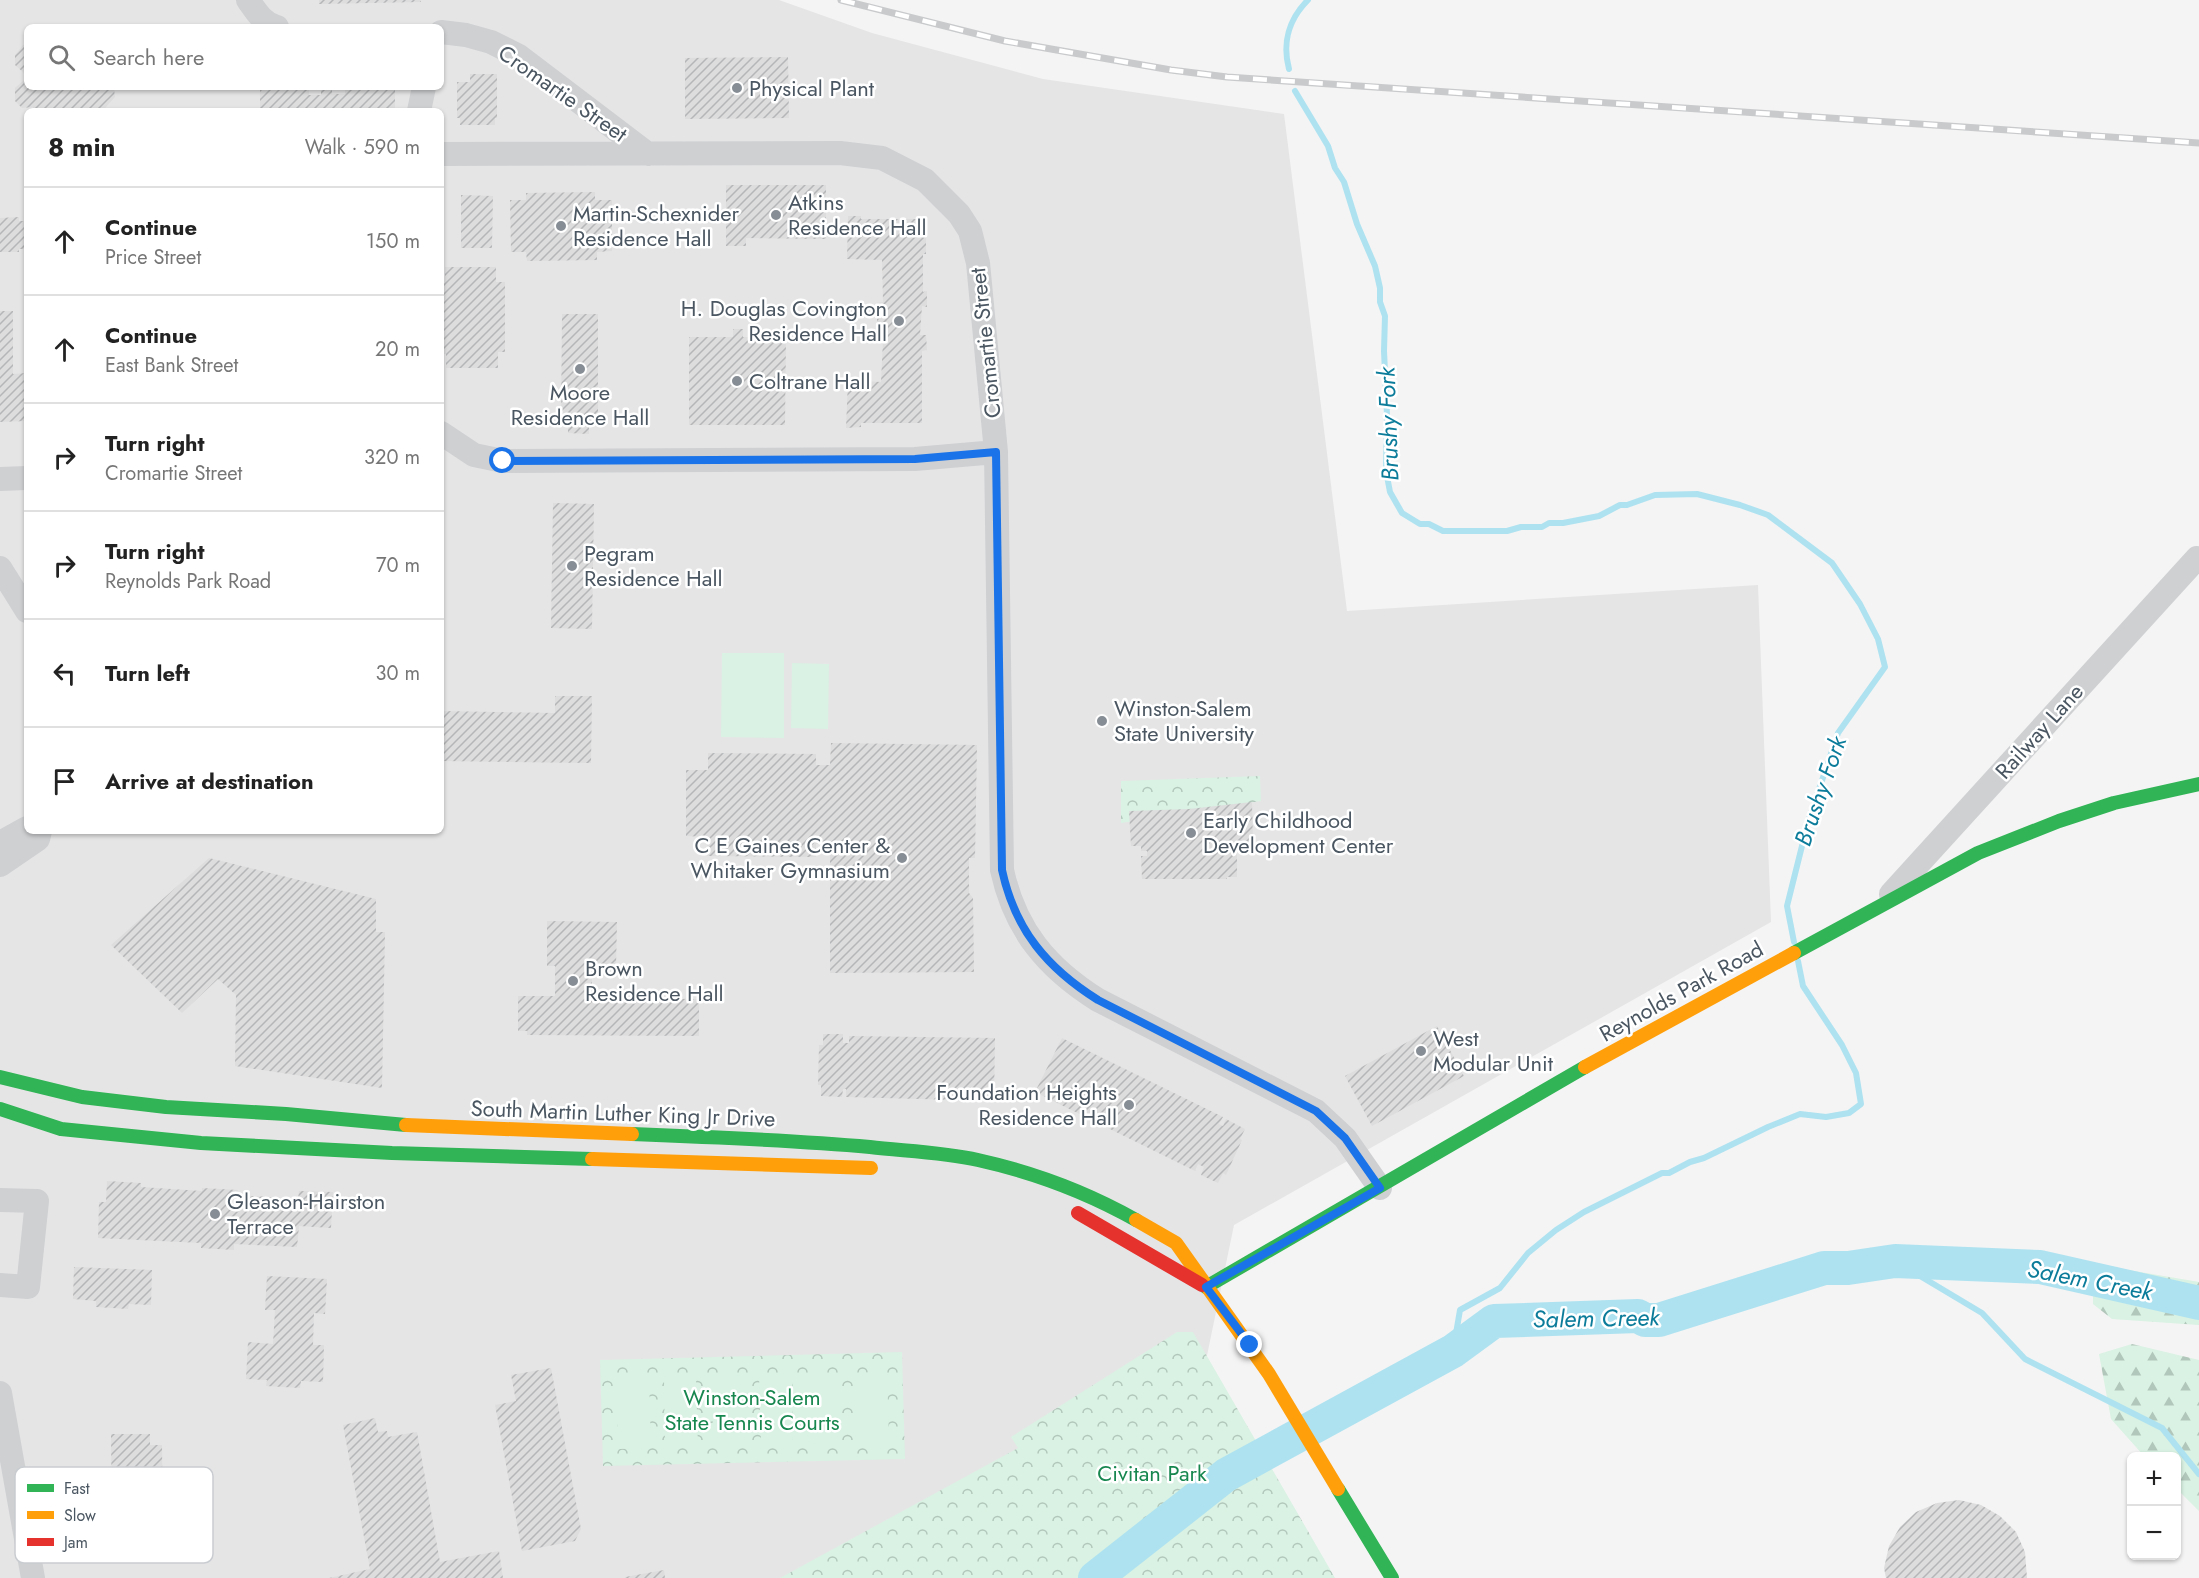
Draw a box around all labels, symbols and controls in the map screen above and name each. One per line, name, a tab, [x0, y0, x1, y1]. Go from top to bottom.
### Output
search box	[24, 24, 444, 90]
street label: Cromartie Street	[492, 37, 635, 150]
icon: search	[45, 41, 78, 74]
text: Search here	[93, 41, 204, 73]
place label: Physical Plant	[749, 72, 875, 104]
marker: Physical Plant	[730, 81, 744, 95]
text: 8 min	[48, 128, 116, 166]
text: Walk · 590 m	[305, 133, 420, 162]
place label: Atkins Residence Hall	[788, 186, 927, 243]
place label: Martin-Schexnider Residence Hall	[573, 197, 740, 254]
marker: Atkins Residence Hall	[769, 208, 783, 222]
text: Continue	[105, 211, 197, 243]
marker: Martin-Schexnider Residence Hall	[554, 219, 568, 233]
icon: ahead	[48, 225, 81, 258]
text: 150 m	[366, 227, 420, 256]
text: Price Street	[105, 243, 201, 272]
street label: Cromartie Street	[961, 266, 1009, 420]
place label: H. Douglas Covington Residence Hall	[681, 292, 887, 349]
marker: H. Douglas Covington Residence Hall	[892, 314, 906, 328]
text: Continue	[105, 319, 197, 351]
icon: ahead	[48, 333, 81, 366]
text: 20 m	[375, 335, 420, 364]
text: East Bank Street	[105, 351, 238, 380]
marker: Moore Residence Hall	[573, 362, 587, 376]
place label: Coltrane Hall	[749, 365, 870, 397]
water label: Brushy Fork	[1368, 365, 1407, 482]
marker: Coltrane Hall	[730, 374, 744, 388]
place label: Moore Residence Hall	[511, 376, 649, 433]
text: Turn right	[105, 427, 205, 459]
icon: right	[48, 441, 81, 474]
text: 320 m	[364, 443, 420, 472]
route start	[489, 447, 515, 473]
text: Cromartie Street	[105, 459, 242, 488]
text: Turn right	[105, 535, 205, 567]
place label: Pegram Residence Hall	[584, 537, 723, 594]
icon: right	[48, 549, 81, 582]
text: 70 m	[376, 551, 420, 580]
marker: Pegram Residence Hall	[565, 559, 579, 573]
text: Reynolds Park Road	[105, 567, 271, 596]
icon: left	[48, 657, 81, 690]
text: Turn left	[105, 657, 190, 689]
text: 30 m	[375, 659, 420, 688]
street label: Railway Lane	[1987, 676, 2091, 786]
place label: Winston-Salem State University	[1114, 692, 1254, 749]
marker: Winston-Salem State University	[1095, 714, 1109, 728]
water label: Brushy Fork	[1785, 730, 1856, 851]
icon: arrive	[48, 765, 81, 798]
text: Arrive at destination	[105, 765, 314, 797]
place label: Early Childhood Development Center	[1203, 804, 1394, 861]
marker: Early Childhood Development Center	[1184, 826, 1198, 840]
place label: C E Gaines Center & Whitaker Gymnasium	[691, 829, 890, 886]
marker: C E Gaines Center & Whitaker Gymnasium	[895, 851, 909, 865]
street label: Reynolds Park Road	[1593, 933, 1769, 1049]
place label: Brown Residence Hall	[585, 952, 724, 1009]
marker: Brown Residence Hall	[566, 974, 580, 988]
place label: West Modular Unit	[1433, 1022, 1554, 1079]
marker: West Modular Unit	[1414, 1044, 1428, 1058]
place label: Foundation Heights Residence Hall	[936, 1076, 1117, 1133]
street label: South Martin Luther King Jr Drive	[470, 1092, 776, 1134]
marker: Foundation Heights Residence Hall	[1122, 1098, 1136, 1112]
place label: Gleason-Hairston Terrace	[227, 1185, 385, 1242]
marker: Gleason-Hairston Terrace	[208, 1207, 222, 1221]
water label: Salem Creek	[2025, 1251, 2157, 1310]
water label: Salem Creek	[1532, 1299, 1661, 1337]
route end	[1236, 1331, 1262, 1357]
park label: Winston-Salem State Tennis Courts	[664, 1381, 840, 1438]
map controls	[2127, 1452, 2181, 1560]
button: +	[2127, 1452, 2181, 1506]
park label: Civitan Park	[1097, 1457, 1207, 1489]
legend	[15, 1467, 213, 1563]
text: Fast	[64, 1477, 90, 1500]
text: Slow	[64, 1504, 96, 1527]
button: −	[2127, 1506, 2181, 1560]
text: Jam	[62, 1531, 88, 1554]

